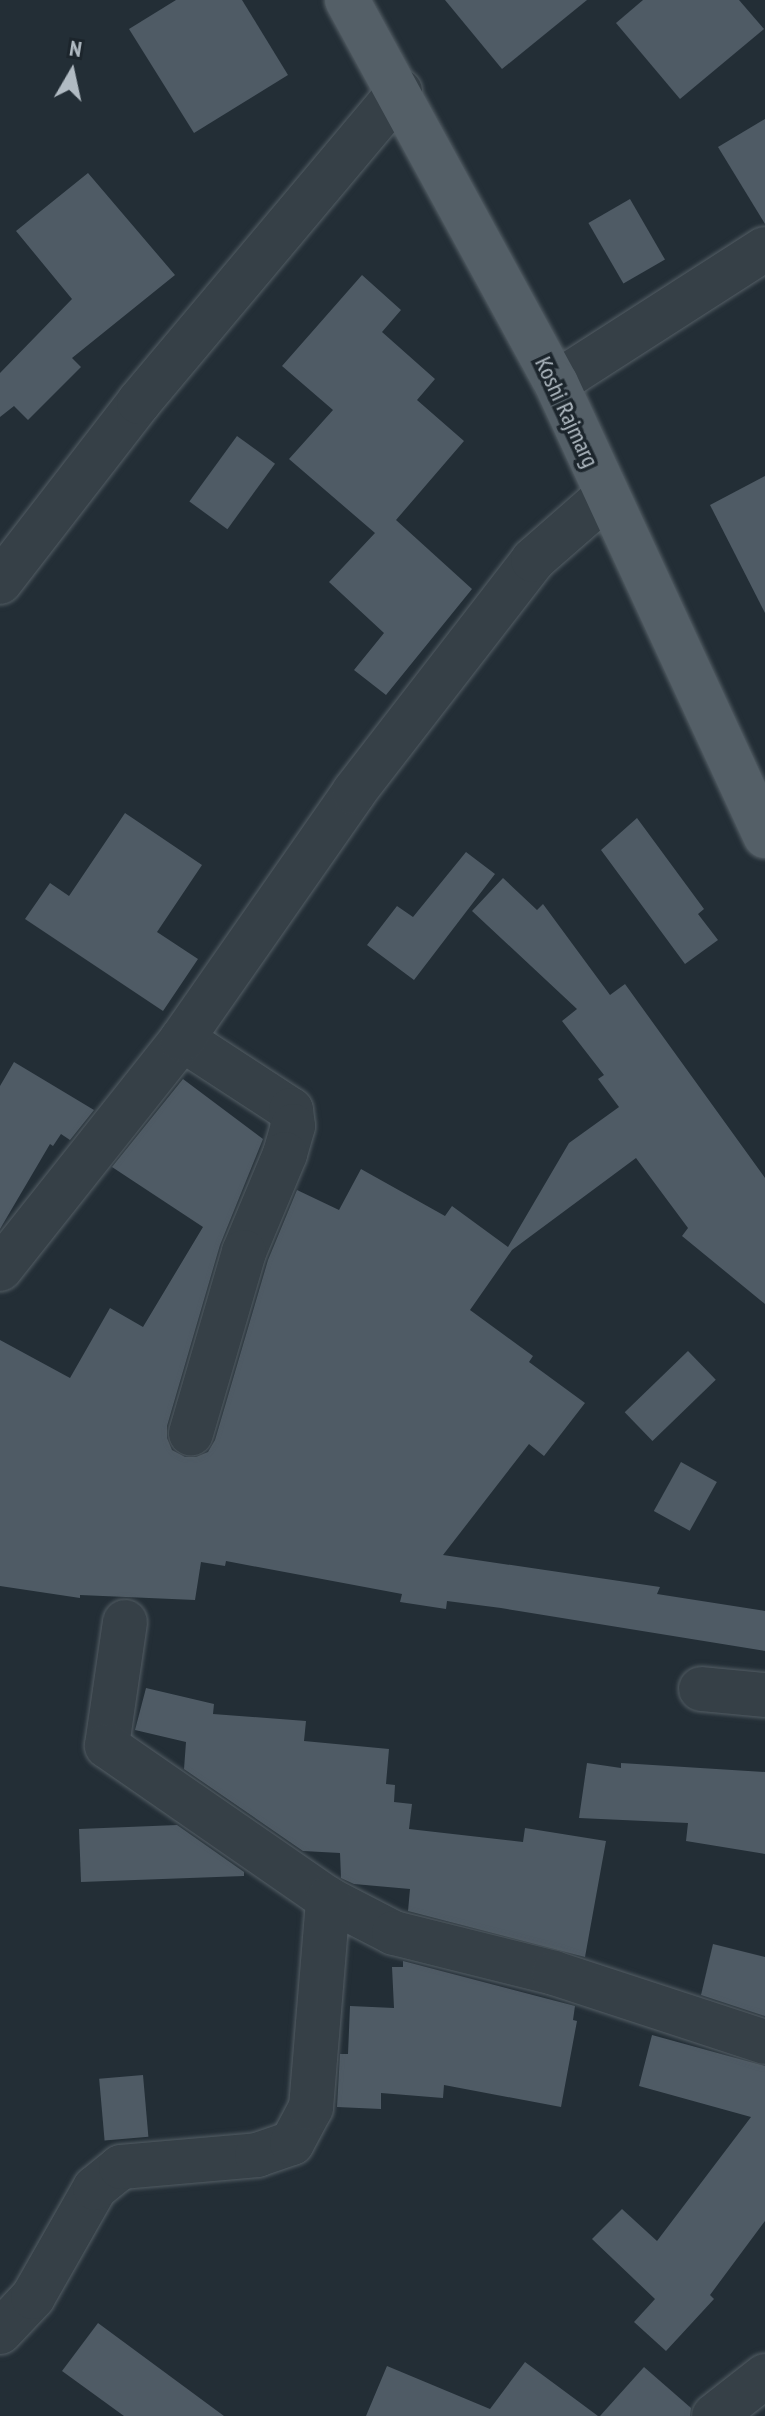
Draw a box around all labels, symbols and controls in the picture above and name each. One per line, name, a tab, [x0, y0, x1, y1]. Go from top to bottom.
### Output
north arrow	[32, 32, 112, 112]
text: N	[68, 34, 84, 63]
street label: Koshi Rajmarg	[529, 352, 605, 472]

